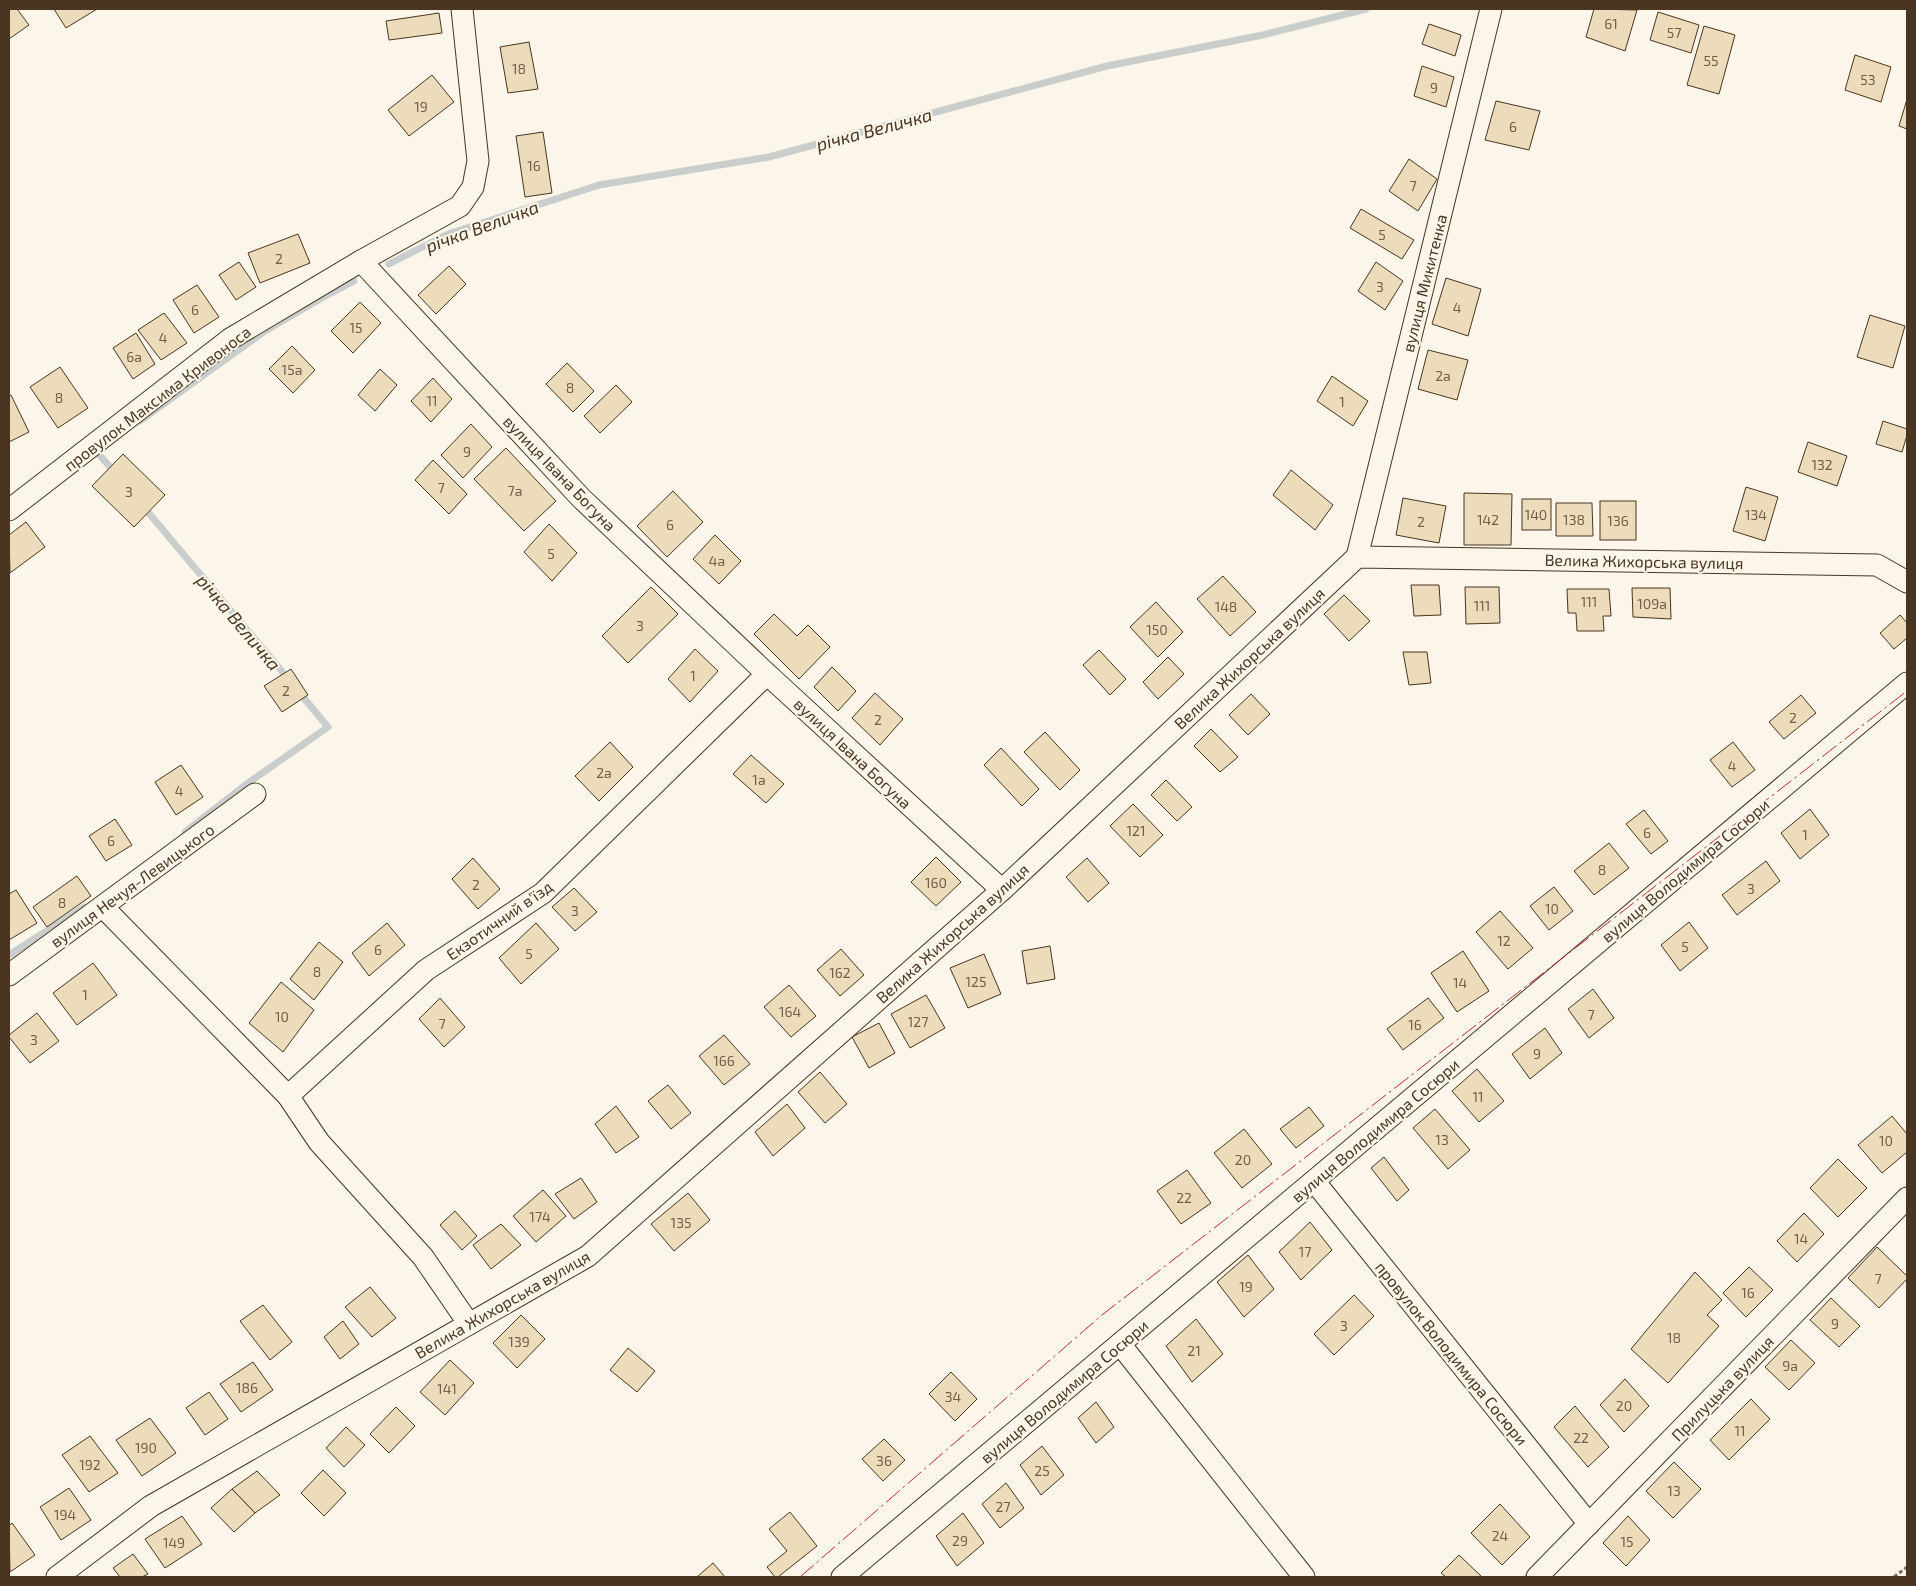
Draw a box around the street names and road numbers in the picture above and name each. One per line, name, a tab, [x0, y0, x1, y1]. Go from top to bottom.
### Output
street label: вулиця Микитенка	[1398, 212, 1451, 354]
street label: провулок Максима Кривоноса	[60, 321, 255, 475]
street label: вулиця Івана Богуна	[499, 411, 620, 535]
street label: Велика Жихорська вулиця	[1544, 550, 1744, 573]
street label: Велика Жихорська вулиця	[1170, 583, 1329, 734]
street label: вулиця Івана Богуна	[790, 694, 916, 813]
street label: вулиця Володимира Сосюри	[1597, 794, 1773, 947]
street label: вулиця Нечуя-Левицького	[46, 819, 218, 952]
street label: Велика Жихорська вулиця	[872, 859, 1033, 1007]
street label: Екзотичний в'їзд	[442, 876, 556, 964]
street label: вулиця Володимира Сосюри	[1287, 1054, 1463, 1207]
street label: Велика Жихорська вулиця	[411, 1246, 593, 1363]
street label: провулок Володимира Сосюри	[1371, 1257, 1532, 1449]
street label: вулиця Володимира Сосюри	[976, 1315, 1152, 1468]
street label: Прилуцька вулиця	[1667, 1331, 1778, 1445]

